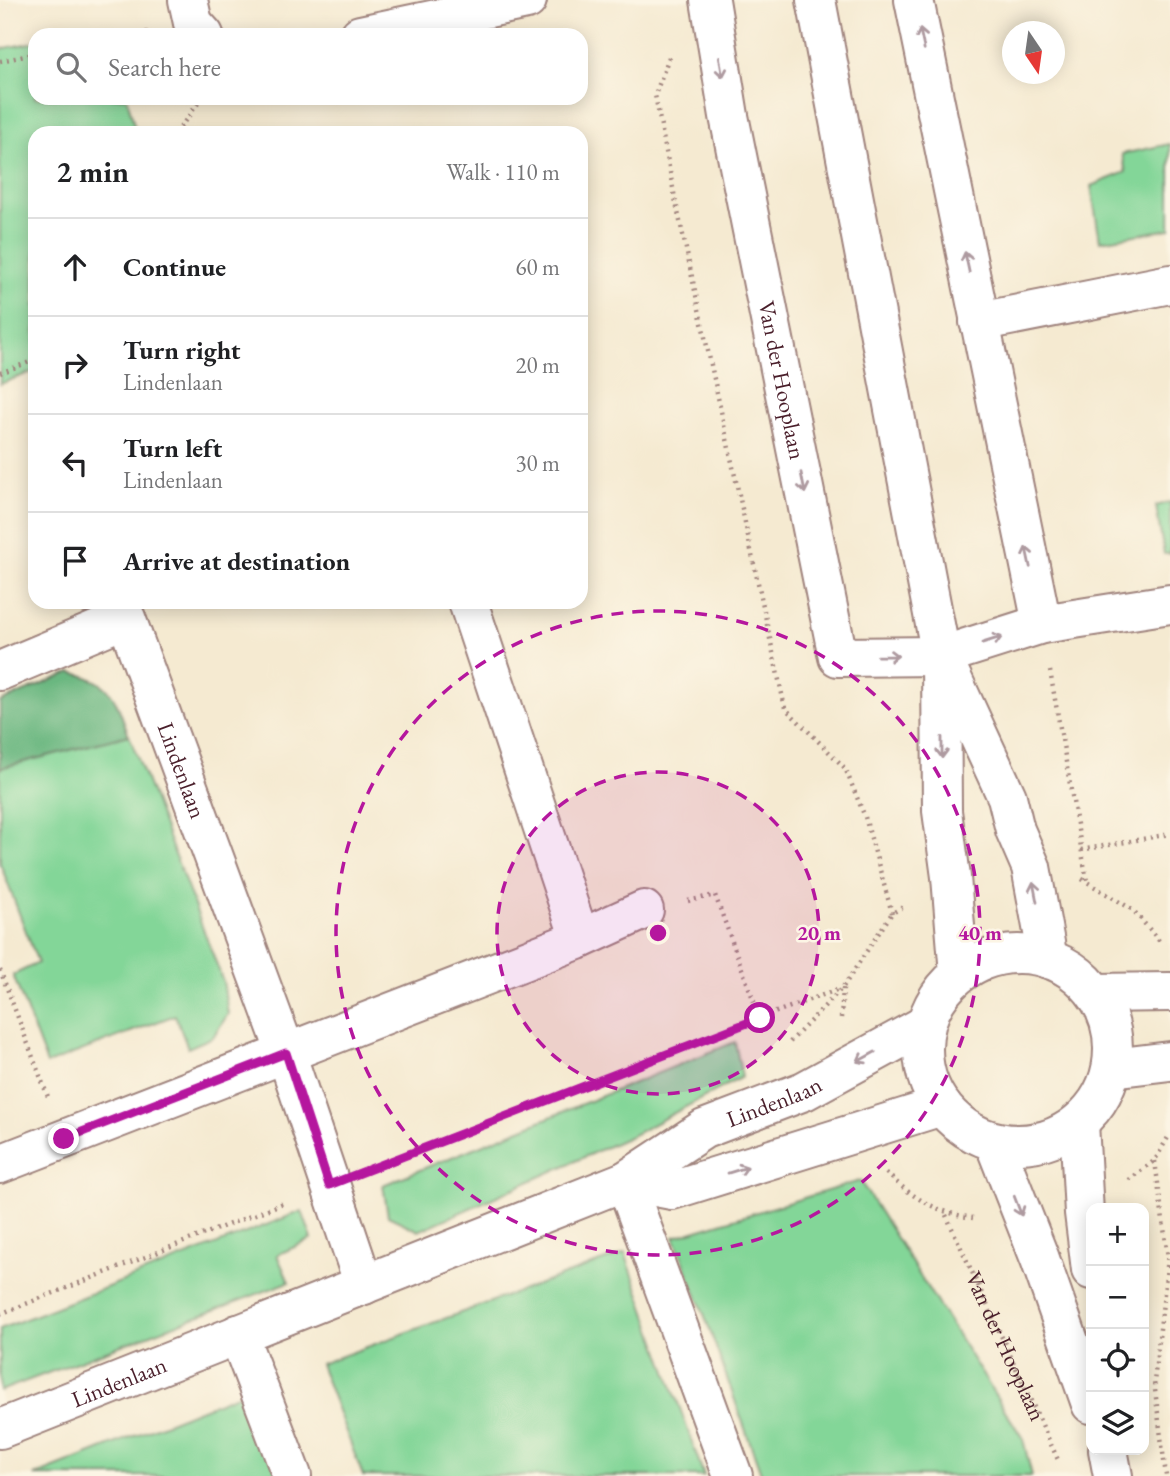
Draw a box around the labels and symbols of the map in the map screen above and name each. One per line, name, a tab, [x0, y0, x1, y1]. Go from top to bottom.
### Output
north arrow	[1002, 21, 1065, 84]
one-way arrow	[914, 28, 928, 51]
one-way arrow	[715, 55, 728, 78]
one-way arrow	[960, 251, 974, 274]
street label: Van der Hooplaan	[752, 298, 813, 462]
one-way arrow	[797, 471, 810, 494]
one-way arrow	[1021, 546, 1034, 569]
one-way arrow	[980, 632, 1002, 645]
one-way arrow	[876, 650, 899, 663]
street label: Lindenlaan	[151, 718, 213, 822]
one-way arrow	[935, 737, 949, 760]
one-way arrow	[1028, 881, 1042, 903]
text: 20 m	[797, 919, 841, 946]
text: 40 m	[958, 919, 1002, 946]
centre of rings	[646, 921, 670, 945]
route start	[744, 1002, 775, 1033]
one-way arrow	[856, 1050, 876, 1064]
street label: Lindenlaan	[722, 1069, 827, 1134]
route end	[48, 1123, 79, 1154]
one-way arrow	[727, 1163, 749, 1176]
one-way arrow	[1013, 1195, 1026, 1216]
street label: Van der Hooplaan	[959, 1266, 1053, 1425]
street label: Lindenlaan	[67, 1349, 171, 1414]

